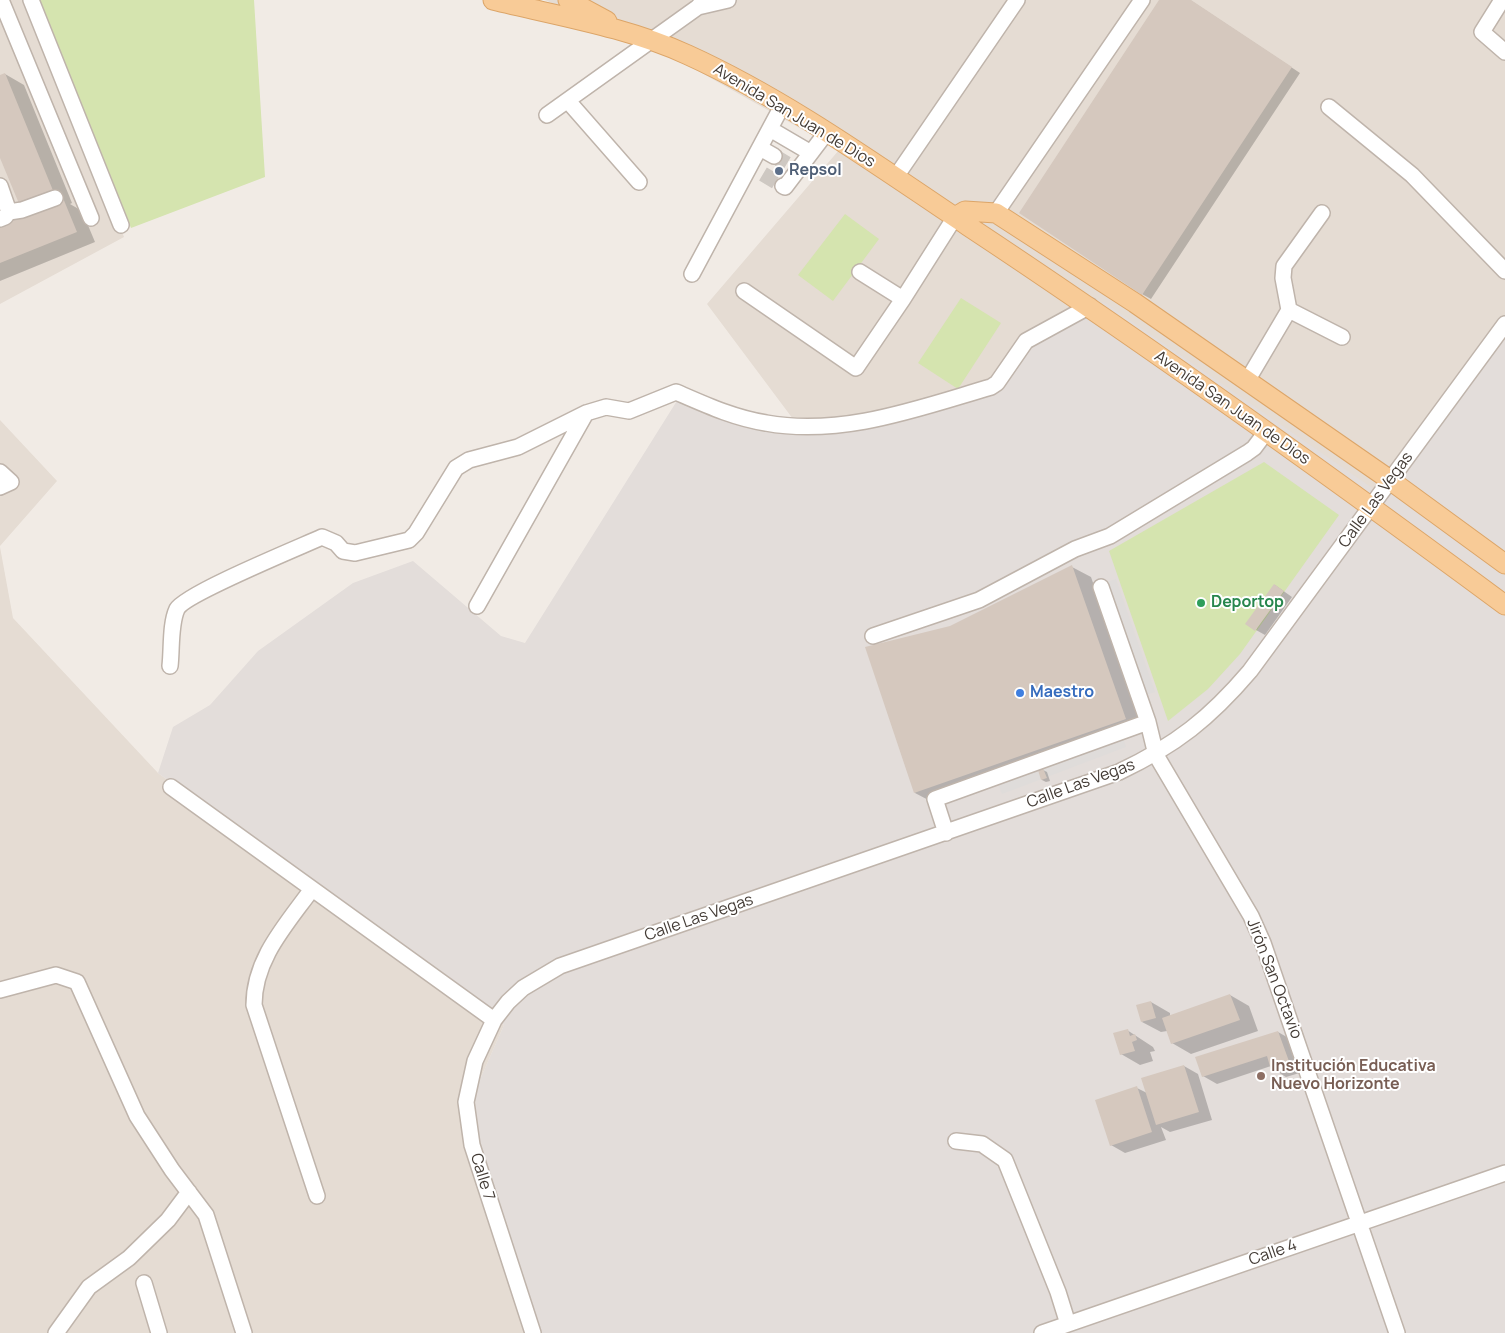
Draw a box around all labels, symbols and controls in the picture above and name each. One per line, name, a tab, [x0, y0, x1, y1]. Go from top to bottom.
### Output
street label: Avenida San Juan de Dios	[710, 60, 878, 172]
place label: Repsol	[789, 161, 842, 181]
marker: Repsol	[773, 165, 785, 177]
street label: Avenida San Juan de Dios	[1151, 347, 1313, 469]
street label: Calle Las Vegas	[1335, 448, 1417, 552]
place label: Deportop	[1211, 593, 1284, 613]
marker: Deportop	[1195, 597, 1207, 609]
place label: Maestro	[1030, 683, 1094, 703]
marker: Maestro	[1014, 687, 1026, 699]
street label: Calle Las Vegas	[1024, 756, 1138, 812]
street label: Calle Las Vegas	[642, 890, 756, 946]
street label: Jirón San Octavio	[1242, 916, 1306, 1042]
place label: Institución Educativa Nuevo Horizonte	[1271, 1057, 1436, 1095]
marker: Institución Educativa Nuevo Horizonte	[1255, 1070, 1267, 1082]
street label: Calle 7	[466, 1151, 498, 1203]
street label: Calle 4	[1246, 1236, 1300, 1270]

